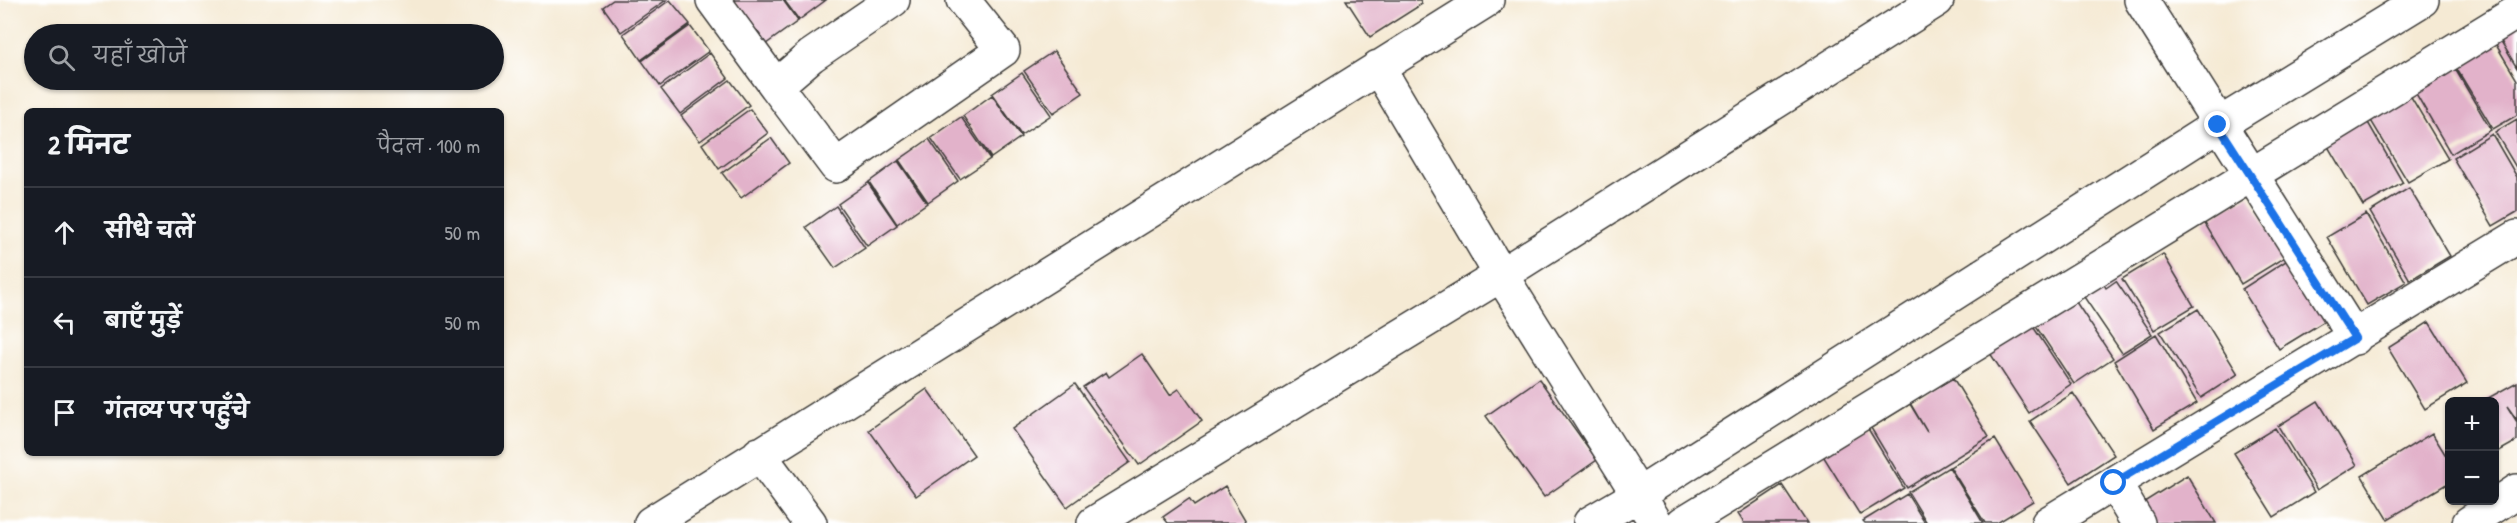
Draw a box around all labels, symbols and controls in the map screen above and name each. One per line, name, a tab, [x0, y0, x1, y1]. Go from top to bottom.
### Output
search box	[24, 24, 504, 90]
text: यहाँ खोजें	[93, 40, 187, 70]
icon: search	[45, 41, 78, 74]
route end	[2204, 111, 2230, 137]
text: 2 मिनट	[48, 127, 129, 162]
text: पैदल · 100 m	[377, 132, 480, 159]
text: सीधे चलें	[105, 215, 195, 245]
icon: ahead	[48, 216, 81, 249]
text: 50 m	[444, 219, 480, 246]
text: बाएँ मुड़ें	[105, 305, 182, 335]
icon: left	[48, 306, 81, 339]
text: 50 m	[444, 309, 480, 336]
text: गंतव्य पर पहुँचे	[105, 395, 249, 425]
icon: arrive	[48, 396, 81, 429]
map controls	[2445, 397, 2499, 505]
button: +	[2445, 397, 2499, 451]
button: −	[2445, 451, 2499, 505]
route start	[2100, 469, 2126, 495]

